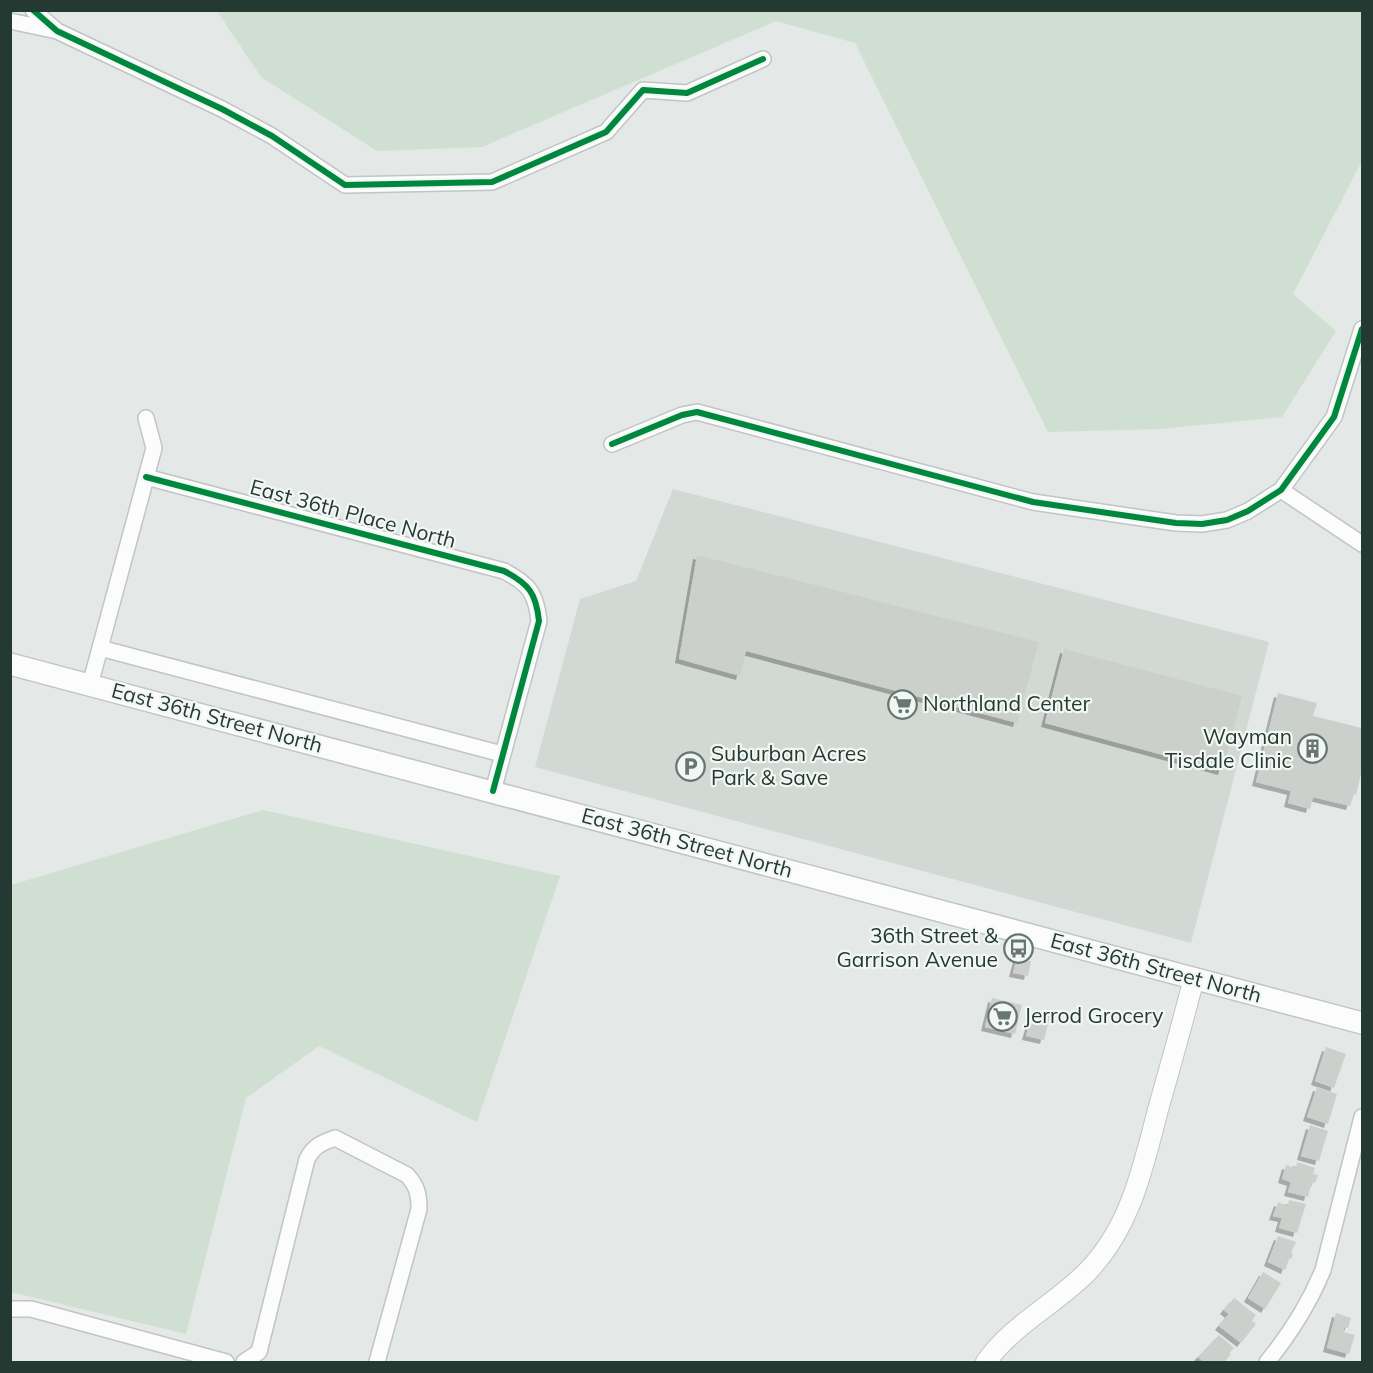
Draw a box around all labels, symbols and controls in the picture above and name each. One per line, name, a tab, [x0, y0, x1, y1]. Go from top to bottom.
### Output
street label: East 36th Place North	[247, 473, 459, 553]
street label: East 36th Street North	[109, 676, 326, 758]
supermarket icon: Northland Center	[886, 688, 918, 720]
place label: Northland Center	[923, 690, 1091, 716]
place label: Wayman Tisdale Clinic	[1165, 723, 1292, 773]
building icon: Wayman Tisdale Clinic	[1297, 733, 1329, 765]
place label: Suburban Acres Park & Save	[711, 740, 867, 790]
parking icon: Suburban Acres Park & Save	[674, 750, 706, 782]
street label: East 36th Street North	[579, 801, 796, 883]
place label: 36th Street & Garrison Avenue	[836, 922, 999, 972]
street label: East 36th Street North	[1048, 926, 1265, 1008]
bus stop icon: 36th Street & Garrison Avenue	[1003, 932, 1035, 964]
supermarket icon: Jerrod Grocery	[987, 1000, 1019, 1032]
place label: Jerrod Grocery	[1024, 1002, 1163, 1028]

